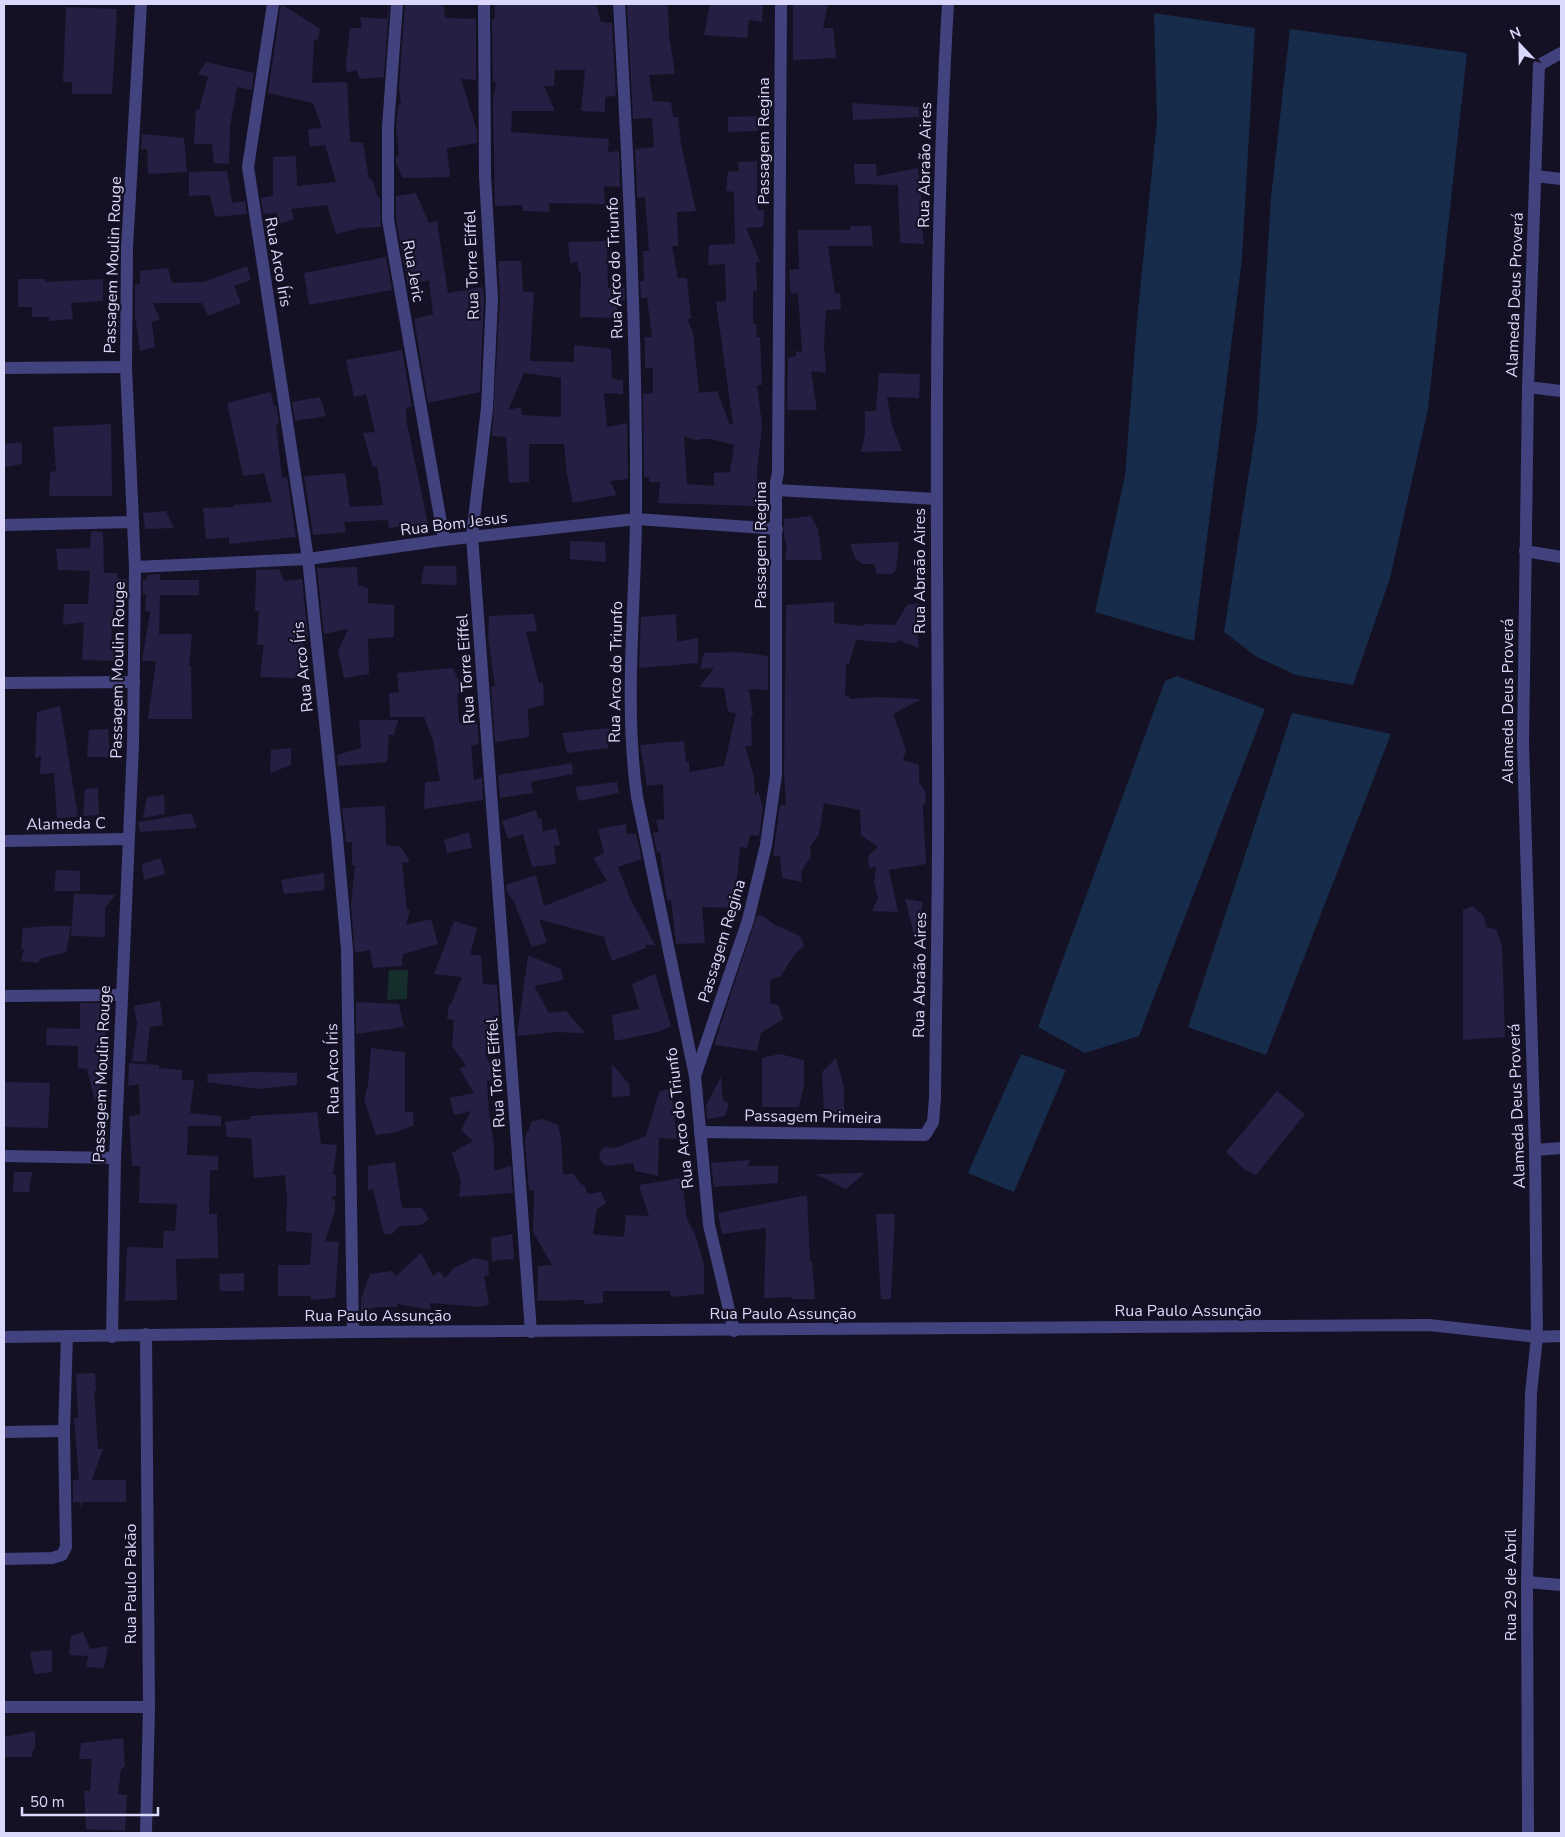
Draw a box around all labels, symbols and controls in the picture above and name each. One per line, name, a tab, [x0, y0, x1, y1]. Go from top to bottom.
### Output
north arrow	[1495, 20, 1545, 70]
text: N	[1507, 23, 1524, 44]
street label: Passagem Regina	[753, 77, 775, 205]
street label: Rua Abraão Aires	[913, 102, 937, 228]
street label: Passagem Moulin Rouge	[99, 176, 127, 354]
street label: Rua Arco do Triunfo	[602, 197, 628, 339]
street label: Rua Torre Eiffel	[459, 209, 485, 320]
street label: Alameda Deus Proverá	[1501, 212, 1529, 378]
street label: Rua Arco Íris	[259, 215, 297, 309]
street label: Rua Jeric	[397, 238, 429, 304]
street label: Passagem Regina	[750, 481, 772, 609]
street label: Rua Bom Jesus	[399, 507, 509, 541]
street label: Rua Abraão Aires	[909, 508, 931, 634]
street label: Passagem Moulin Rouge	[105, 581, 131, 759]
street label: Rua Arco do Triunfo	[604, 601, 628, 743]
street label: Rua Torre Eiffel	[451, 613, 481, 725]
street label: Alameda Deus Proverá	[1497, 618, 1519, 784]
street label: Rua Arco Íris	[287, 621, 319, 713]
street label: Alameda C	[26, 812, 106, 836]
street label: Passagem Regina	[693, 877, 751, 1005]
street label: Rua Abraão Aires	[908, 912, 932, 1038]
street label: Passagem Moulin Rouge	[88, 985, 116, 1163]
street label: Rua Torre Eiffel	[481, 1017, 511, 1129]
street label: Rua Arco Íris	[321, 1023, 345, 1115]
street label: Alameda Deus Proverá	[1503, 1023, 1531, 1189]
street label: Rua Arco do Triunfo	[660, 1046, 700, 1190]
street label: Passagem Primeira	[744, 1105, 882, 1129]
street label: Rua Paulo Assunção	[1115, 1300, 1262, 1322]
street label: Rua Paulo Assunção	[710, 1303, 857, 1325]
street label: Rua Paulo Assunção	[305, 1305, 452, 1327]
street label: Rua Paulo Pakão	[120, 1524, 142, 1644]
street label: Rua 29 de Abril	[1500, 1528, 1522, 1641]
scale bar	[22, 1784, 159, 1816]
text: 50 m	[30, 1792, 65, 1812]

